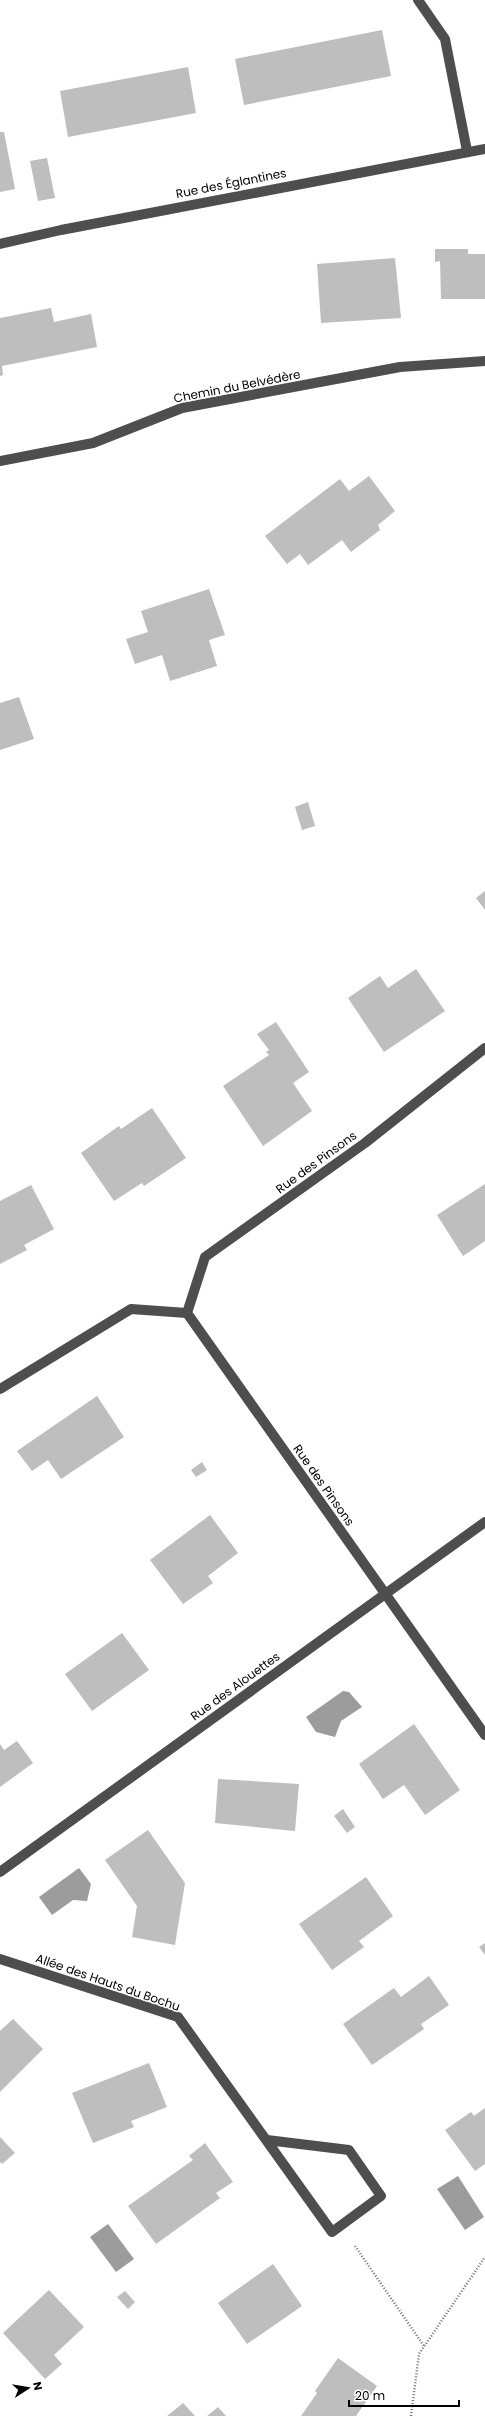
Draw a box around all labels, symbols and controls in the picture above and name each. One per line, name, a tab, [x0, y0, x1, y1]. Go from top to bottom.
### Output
street label: Rue des Églantines	[174, 164, 288, 202]
street label: Chemin du Belvédère	[172, 365, 302, 407]
street label: Rue des Pinsons	[272, 1127, 360, 1197]
street label: Rue des Pinsons	[289, 1441, 359, 1529]
street label: Rue des Alouettes	[187, 1648, 283, 1724]
street label: Allée des Hauts du Bochu	[34, 1949, 182, 2015]
north arrow	[8, 2368, 48, 2408]
text: N	[29, 2380, 46, 2392]
scale bar	[349, 2382, 459, 2408]
text: 20 m	[355, 2387, 385, 2404]

